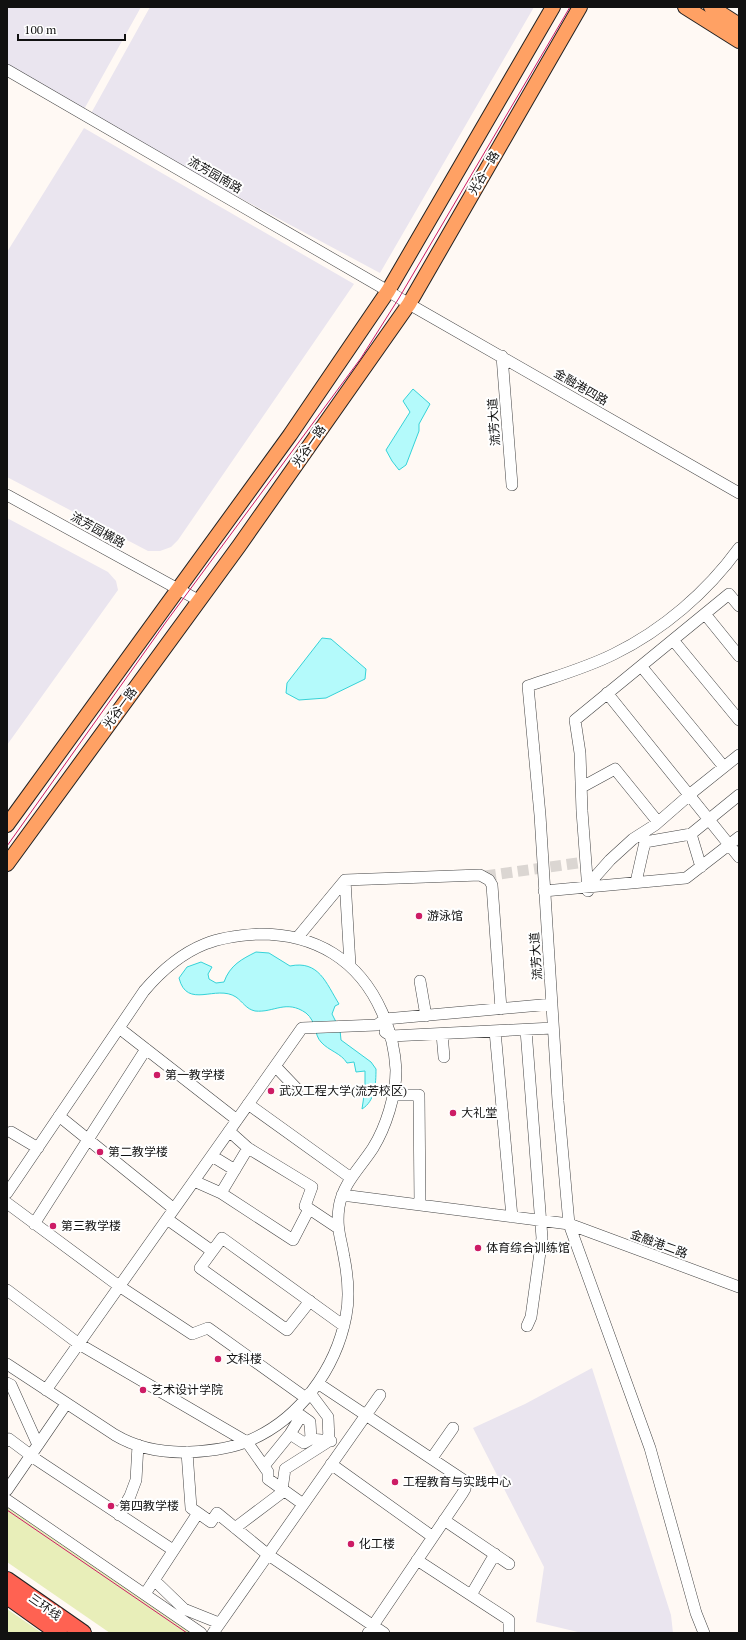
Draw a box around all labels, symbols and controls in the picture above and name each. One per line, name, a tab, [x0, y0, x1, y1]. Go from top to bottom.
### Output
scale bar	[18, 16, 125, 42]
text: 100 m	[24, 22, 57, 37]
street label: 光谷一路	[465, 148, 502, 197]
street label: 流芳园南路	[186, 153, 245, 196]
street label: 金融港四路	[552, 365, 611, 408]
street label: 流芳大道	[484, 398, 503, 447]
street label: 光谷一路	[289, 422, 329, 470]
street label: 流芳园横路	[68, 508, 128, 551]
street label: 光谷一路	[99, 684, 140, 732]
place label: 游泳馆	[427, 908, 463, 923]
marker: 游泳馆	[414, 911, 424, 921]
street label: 流芳大道	[526, 932, 545, 981]
place label: 第一教学楼	[165, 1067, 225, 1082]
marker: 第一教学楼	[152, 1070, 162, 1080]
place label: 武汉工程大学(流芳校区)	[279, 1083, 407, 1098]
marker: 武汉工程大学(流芳校区)	[266, 1086, 276, 1096]
place label: 大礼堂	[461, 1105, 497, 1120]
marker: 大礼堂	[448, 1108, 458, 1118]
place label: 第二教学楼	[108, 1144, 168, 1159]
marker: 第二教学楼	[95, 1147, 105, 1157]
place label: 第三教学楼	[61, 1218, 121, 1233]
marker: 第三教学楼	[48, 1221, 58, 1231]
street label: 金融港二路	[628, 1226, 690, 1261]
place label: 体育综合训练馆	[486, 1240, 570, 1255]
marker: 体育综合训练馆	[473, 1243, 483, 1253]
place label: 文科楼	[226, 1351, 262, 1366]
marker: 文科楼	[213, 1354, 223, 1364]
place label: 艺术设计学院	[151, 1382, 223, 1397]
marker: 艺术设计学院	[138, 1385, 148, 1395]
place label: 工程教育与实践中心	[403, 1474, 511, 1489]
marker: 工程教育与实践中心	[390, 1477, 400, 1487]
place label: 第四教学楼	[119, 1498, 179, 1513]
marker: 第四教学楼	[106, 1501, 116, 1511]
place label: 化工楼	[359, 1536, 395, 1551]
marker: 化工楼	[346, 1539, 356, 1549]
street label: 三环线	[26, 1590, 64, 1623]

